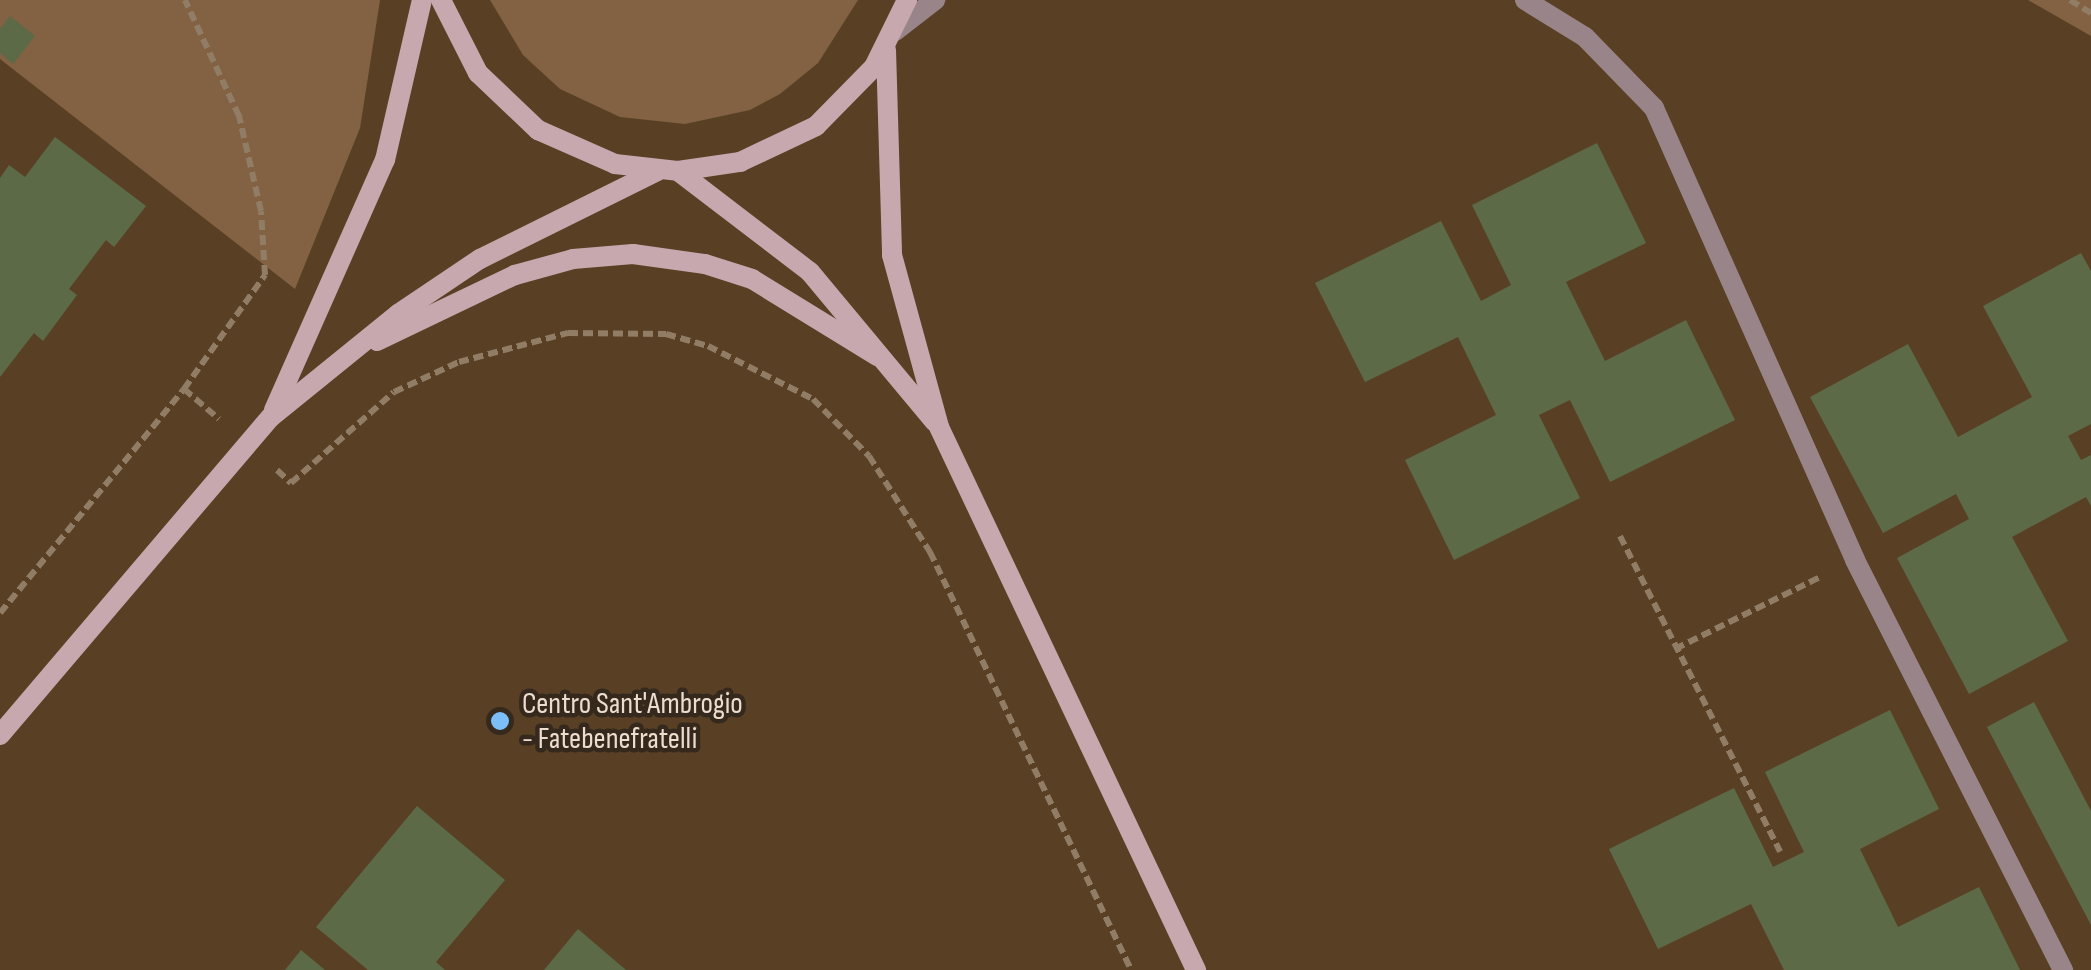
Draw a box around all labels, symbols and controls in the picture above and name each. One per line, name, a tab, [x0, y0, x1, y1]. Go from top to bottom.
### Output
place label: Centro Sant'Ambrogio - Fatebenefratelli	[522, 686, 743, 756]
marker: Centro Sant'Ambrogio - Fatebenefratelli	[487, 708, 513, 734]

